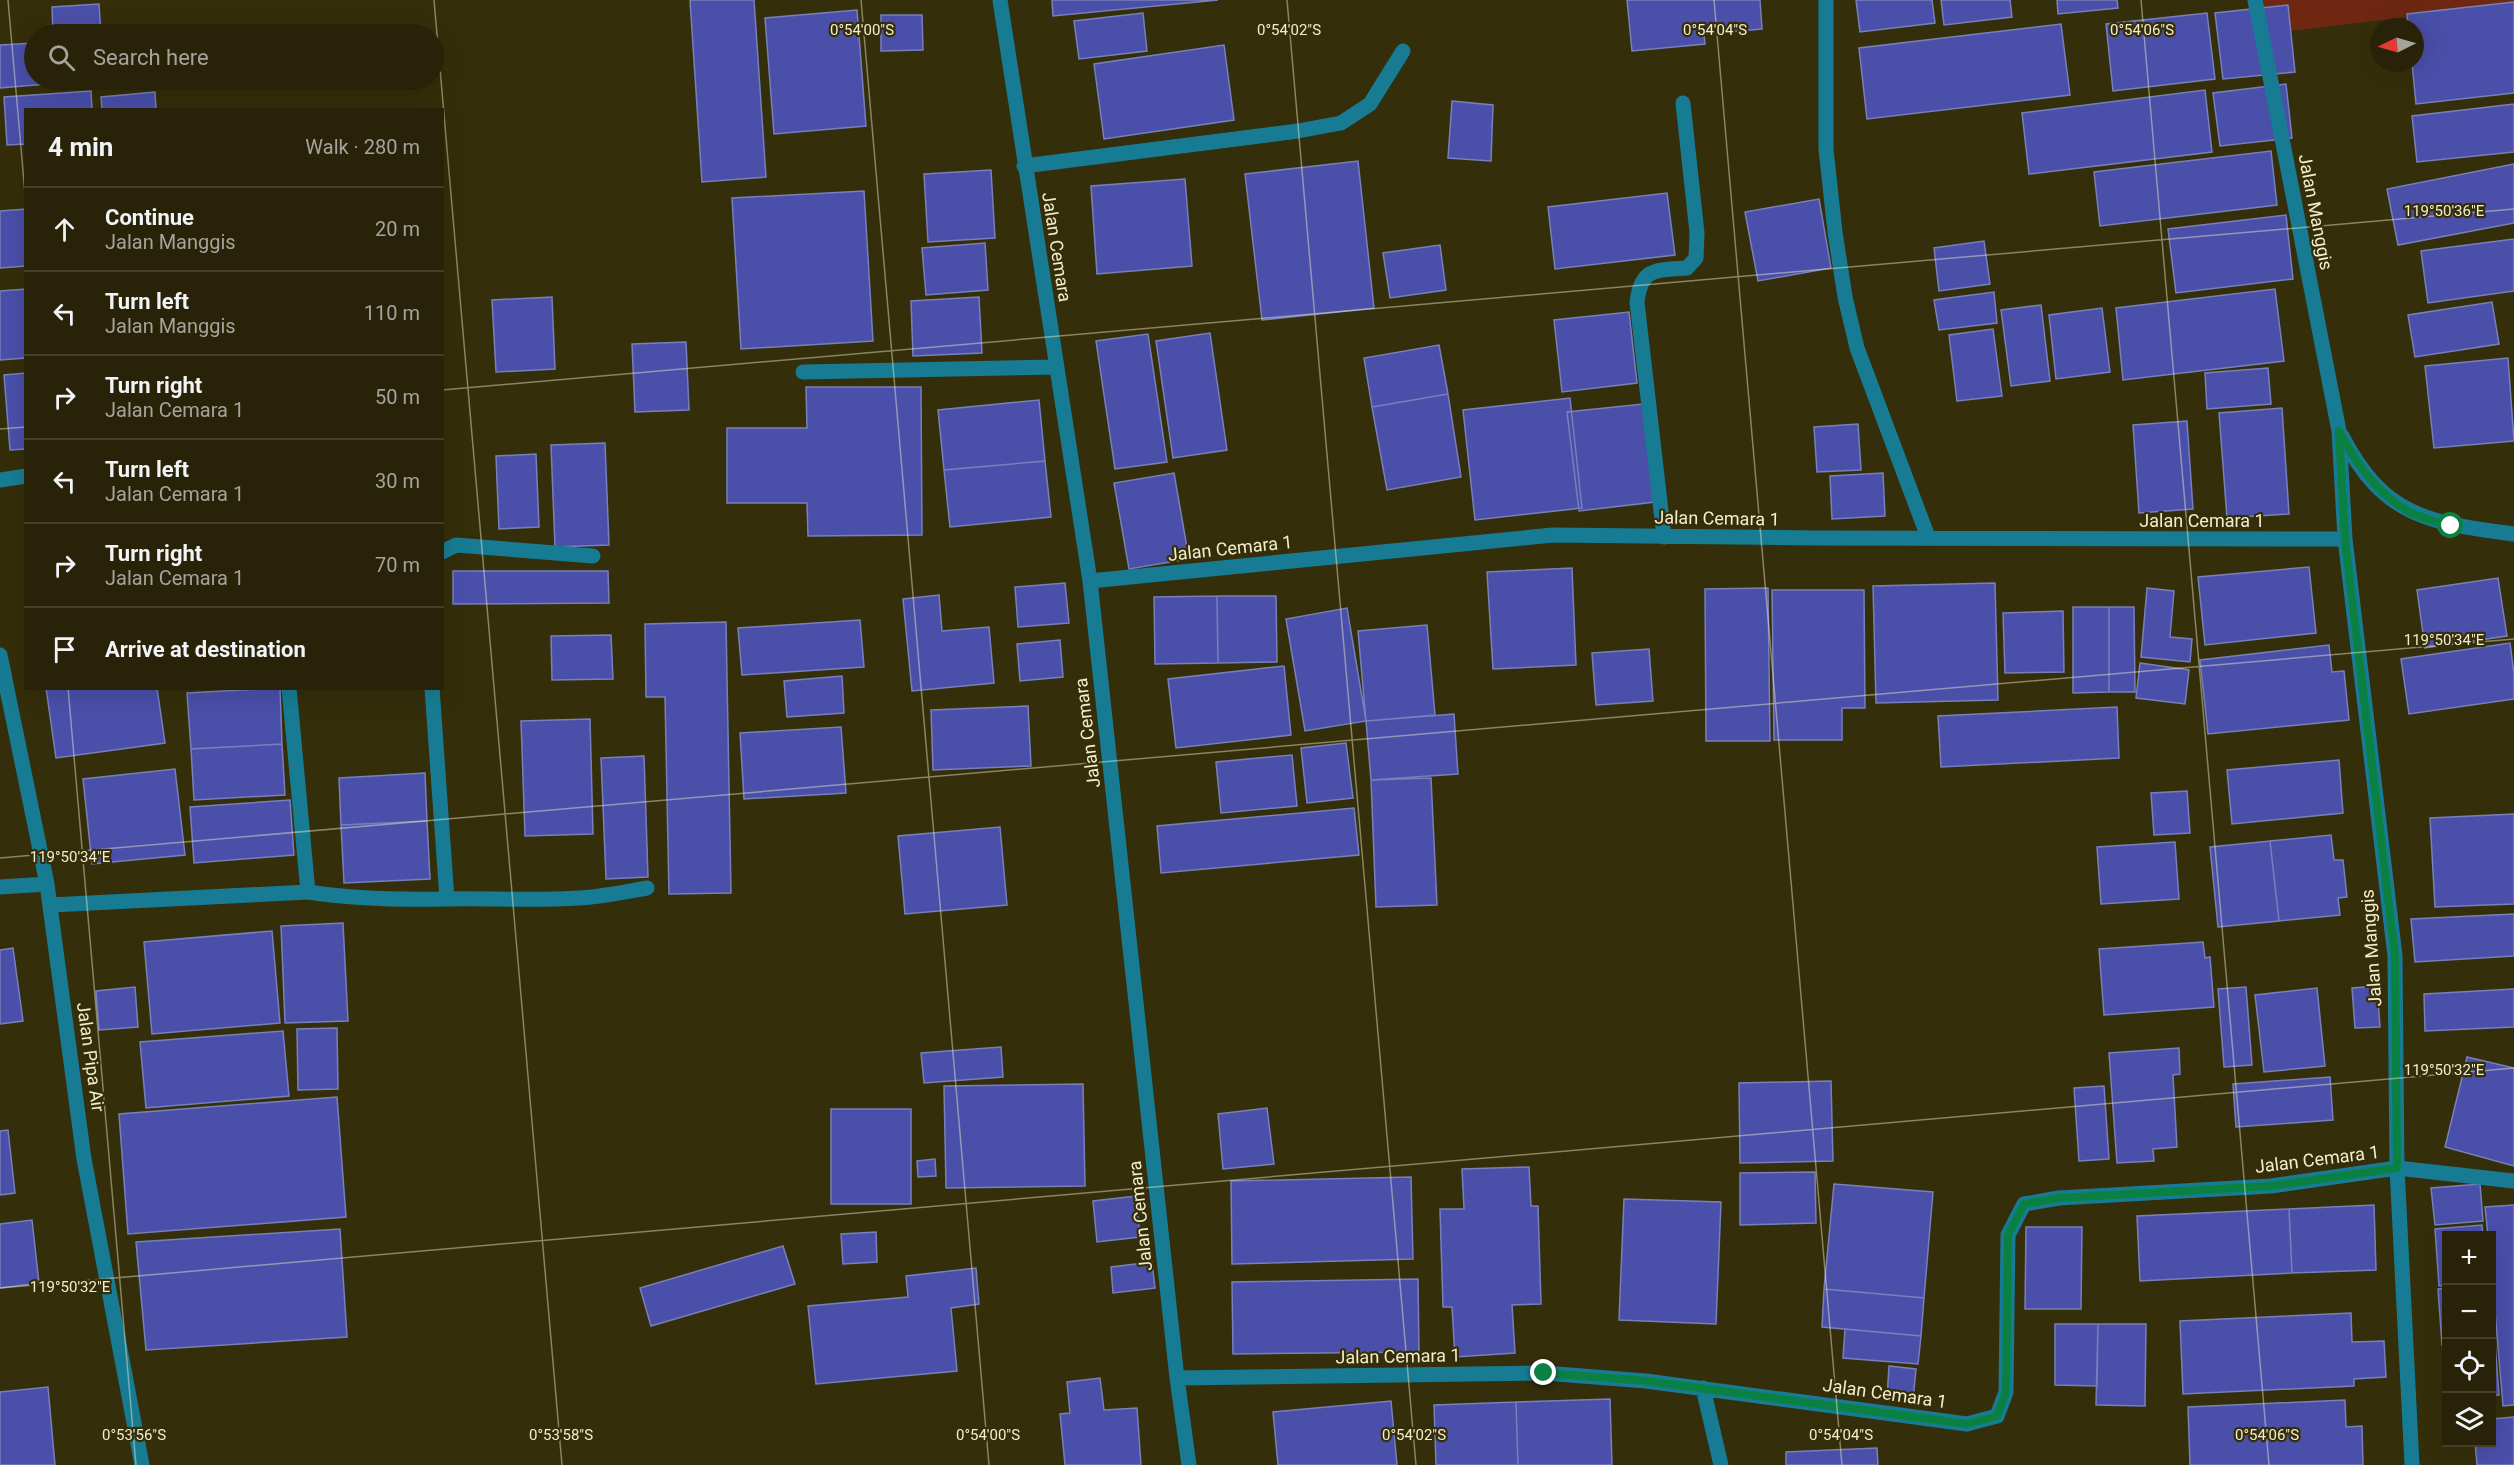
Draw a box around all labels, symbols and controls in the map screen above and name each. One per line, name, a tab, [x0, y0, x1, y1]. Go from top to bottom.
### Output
north arrow	[2370, 18, 2424, 72]
text: 0°54'00"S	[830, 21, 894, 39]
text: 0°54'02"S	[1257, 21, 1321, 39]
text: 0°54'04"S	[1683, 21, 1747, 39]
text: 0°54'06"S	[2110, 21, 2174, 39]
search box	[24, 24, 444, 90]
icon: search	[45, 41, 78, 74]
text: Search here	[93, 45, 209, 70]
text: 4 min	[48, 132, 113, 162]
text: Walk · 280 m	[305, 135, 420, 159]
street label: Jalan Manggis	[2294, 152, 2338, 272]
street label: Jalan Cemara	[1038, 191, 1076, 303]
text: 119°50'36"E	[2404, 202, 2485, 220]
text: Continue	[105, 205, 194, 230]
icon: ahead	[48, 213, 81, 246]
text: 20 m	[375, 217, 420, 241]
text: Jalan Manggis	[105, 230, 236, 254]
text: Turn left	[105, 289, 189, 314]
icon: left	[48, 297, 81, 330]
text: 110 m	[364, 301, 420, 325]
text: Jalan Manggis	[105, 314, 236, 338]
text: Turn right	[105, 373, 202, 398]
icon: right	[48, 381, 81, 414]
text: 50 m	[375, 385, 420, 409]
text: Jalan Cemara 1	[105, 398, 244, 422]
text: Turn left	[105, 457, 189, 482]
icon: left	[48, 465, 81, 498]
text: 30 m	[375, 469, 420, 493]
text: Jalan Cemara 1	[105, 482, 244, 506]
street label: Jalan Cemara 1	[1654, 506, 1780, 530]
street label: Jalan Cemara 1	[2139, 510, 2265, 531]
route start	[2437, 512, 2463, 538]
street label: Jalan Cemara 1	[1167, 531, 1293, 565]
text: Turn right	[105, 541, 202, 566]
icon: right	[48, 549, 81, 582]
text: 70 m	[375, 553, 420, 577]
text: Jalan Cemara 1	[105, 566, 244, 590]
text: 119°50'34"E	[2404, 631, 2485, 649]
icon: arrive	[48, 633, 81, 666]
text: Arrive at destination	[105, 637, 306, 662]
street label: Jalan Cemara	[1070, 677, 1104, 789]
text: 119°50'34"E	[30, 848, 111, 866]
street label: Jalan Manggis	[2356, 889, 2386, 1007]
street label: Jalan Pipa Air	[73, 1001, 109, 1113]
text: 119°50'32"E	[2404, 1061, 2485, 1079]
street label: Jalan Cemara 1	[2254, 1141, 2380, 1177]
street label: Jalan Cemara	[1124, 1160, 1156, 1272]
map controls	[2442, 1231, 2496, 1447]
button: +	[2442, 1231, 2496, 1285]
text: 119°50'32"E	[30, 1278, 111, 1296]
button: −	[2442, 1285, 2496, 1339]
button: locate	[2442, 1339, 2496, 1393]
street label: Jalan Cemara 1	[1335, 1344, 1461, 1368]
route end	[1530, 1359, 1556, 1385]
street label: Jalan Cemara 1	[1822, 1374, 1948, 1412]
button: layers	[2442, 1393, 2496, 1447]
text: 0°53'56"S	[102, 1426, 166, 1444]
text: 0°53'58"S	[529, 1426, 593, 1444]
text: 0°54'00"S	[956, 1426, 1020, 1444]
text: 0°54'02"S	[1382, 1426, 1446, 1444]
text: 0°54'04"S	[1809, 1426, 1873, 1444]
text: 0°54'06"S	[2235, 1426, 2299, 1444]

